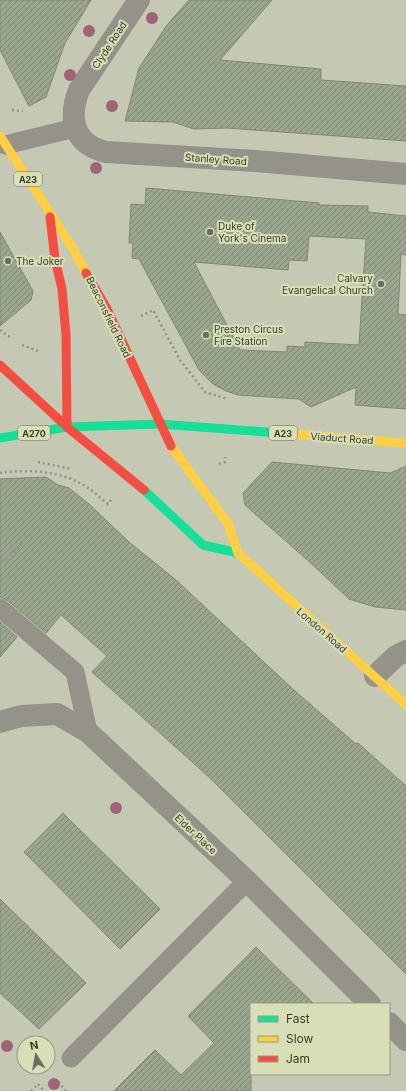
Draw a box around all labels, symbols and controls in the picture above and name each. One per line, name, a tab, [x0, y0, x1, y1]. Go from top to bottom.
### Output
street label: Clyde Road	[89, 19, 129, 71]
street label: Stanley Road	[185, 151, 247, 167]
road number: A23	[14, 172, 42, 186]
place label: Duke of York's Cinema	[218, 220, 286, 244]
marker: Duke of York's Cinema	[205, 227, 215, 237]
place label: The Joker	[16, 255, 64, 267]
marker: The Joker	[3, 256, 13, 266]
place label: Calvary Evangelical Church	[282, 272, 373, 296]
street label: Beaconsfield Road	[84, 275, 134, 359]
marker: Calvary Evangelical Church	[376, 279, 386, 289]
place label: Preston Circus Fire Station	[214, 323, 283, 347]
marker: Preston Circus Fire Station	[201, 330, 211, 340]
road number: A270	[18, 426, 50, 440]
road number: A23	[269, 426, 297, 440]
street label: Viaduct Road	[310, 430, 374, 446]
street label: London Road	[294, 605, 350, 655]
street label: Elder Place	[173, 812, 220, 857]
legend	[250, 1003, 390, 1075]
text: Fast	[286, 1011, 310, 1026]
text: Slow	[286, 1031, 314, 1046]
north arrow	[16, 1035, 56, 1075]
text: N	[29, 1038, 40, 1053]
text: Jam	[286, 1051, 310, 1066]

